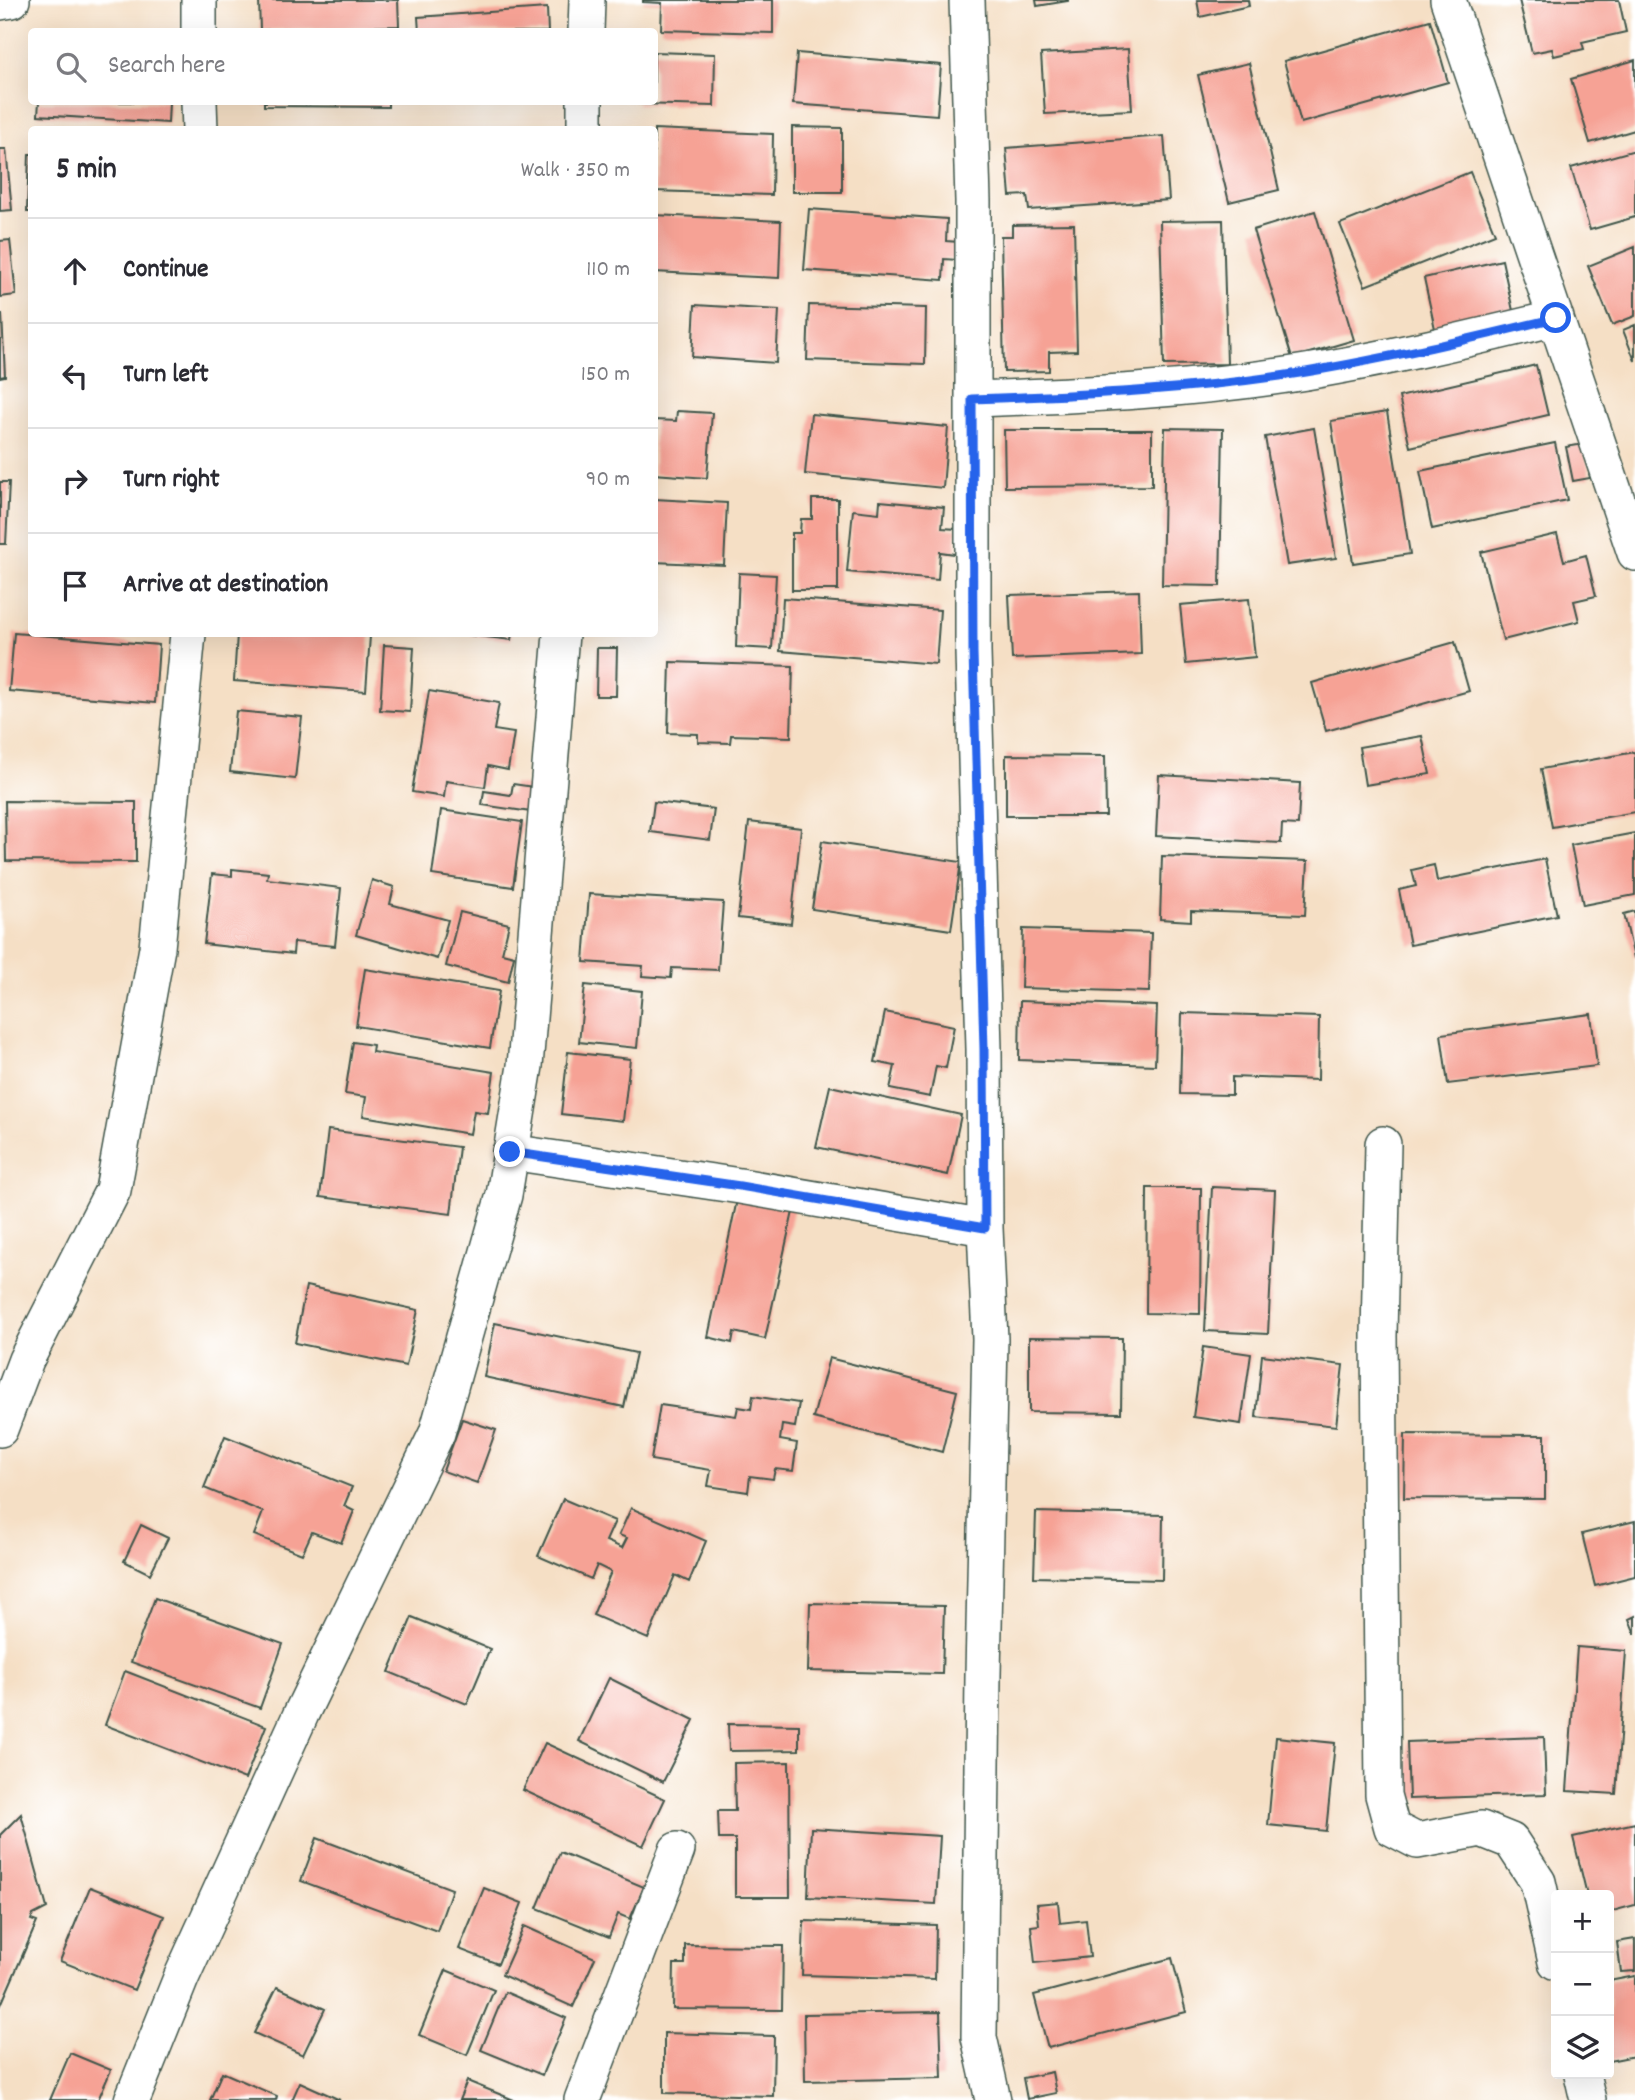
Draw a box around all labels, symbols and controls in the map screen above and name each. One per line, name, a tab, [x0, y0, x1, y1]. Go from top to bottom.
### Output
search box	[28, 28, 658, 105]
icon: search	[52, 48, 90, 86]
text: Search here	[108, 48, 226, 85]
text: 5 min	[56, 150, 117, 193]
text: Walk · 350 m	[521, 155, 630, 188]
icon: ahead	[56, 252, 94, 290]
text: Continue	[123, 252, 208, 289]
text: 110 m	[586, 254, 630, 287]
route start	[1540, 302, 1571, 333]
icon: left	[56, 357, 94, 395]
text: Turn left	[123, 357, 209, 394]
text: 150 m	[581, 359, 630, 392]
icon: right	[56, 462, 94, 500]
text: Turn right	[123, 462, 220, 499]
text: 90 m	[586, 464, 630, 497]
icon: arrive	[56, 567, 94, 605]
text: Arrive at destination	[123, 567, 328, 604]
route end	[494, 1136, 525, 1167]
map controls	[1551, 1890, 1614, 2079]
button: +	[1551, 1890, 1614, 1953]
button: −	[1551, 1953, 1614, 2016]
button: layers	[1551, 2016, 1614, 2079]

